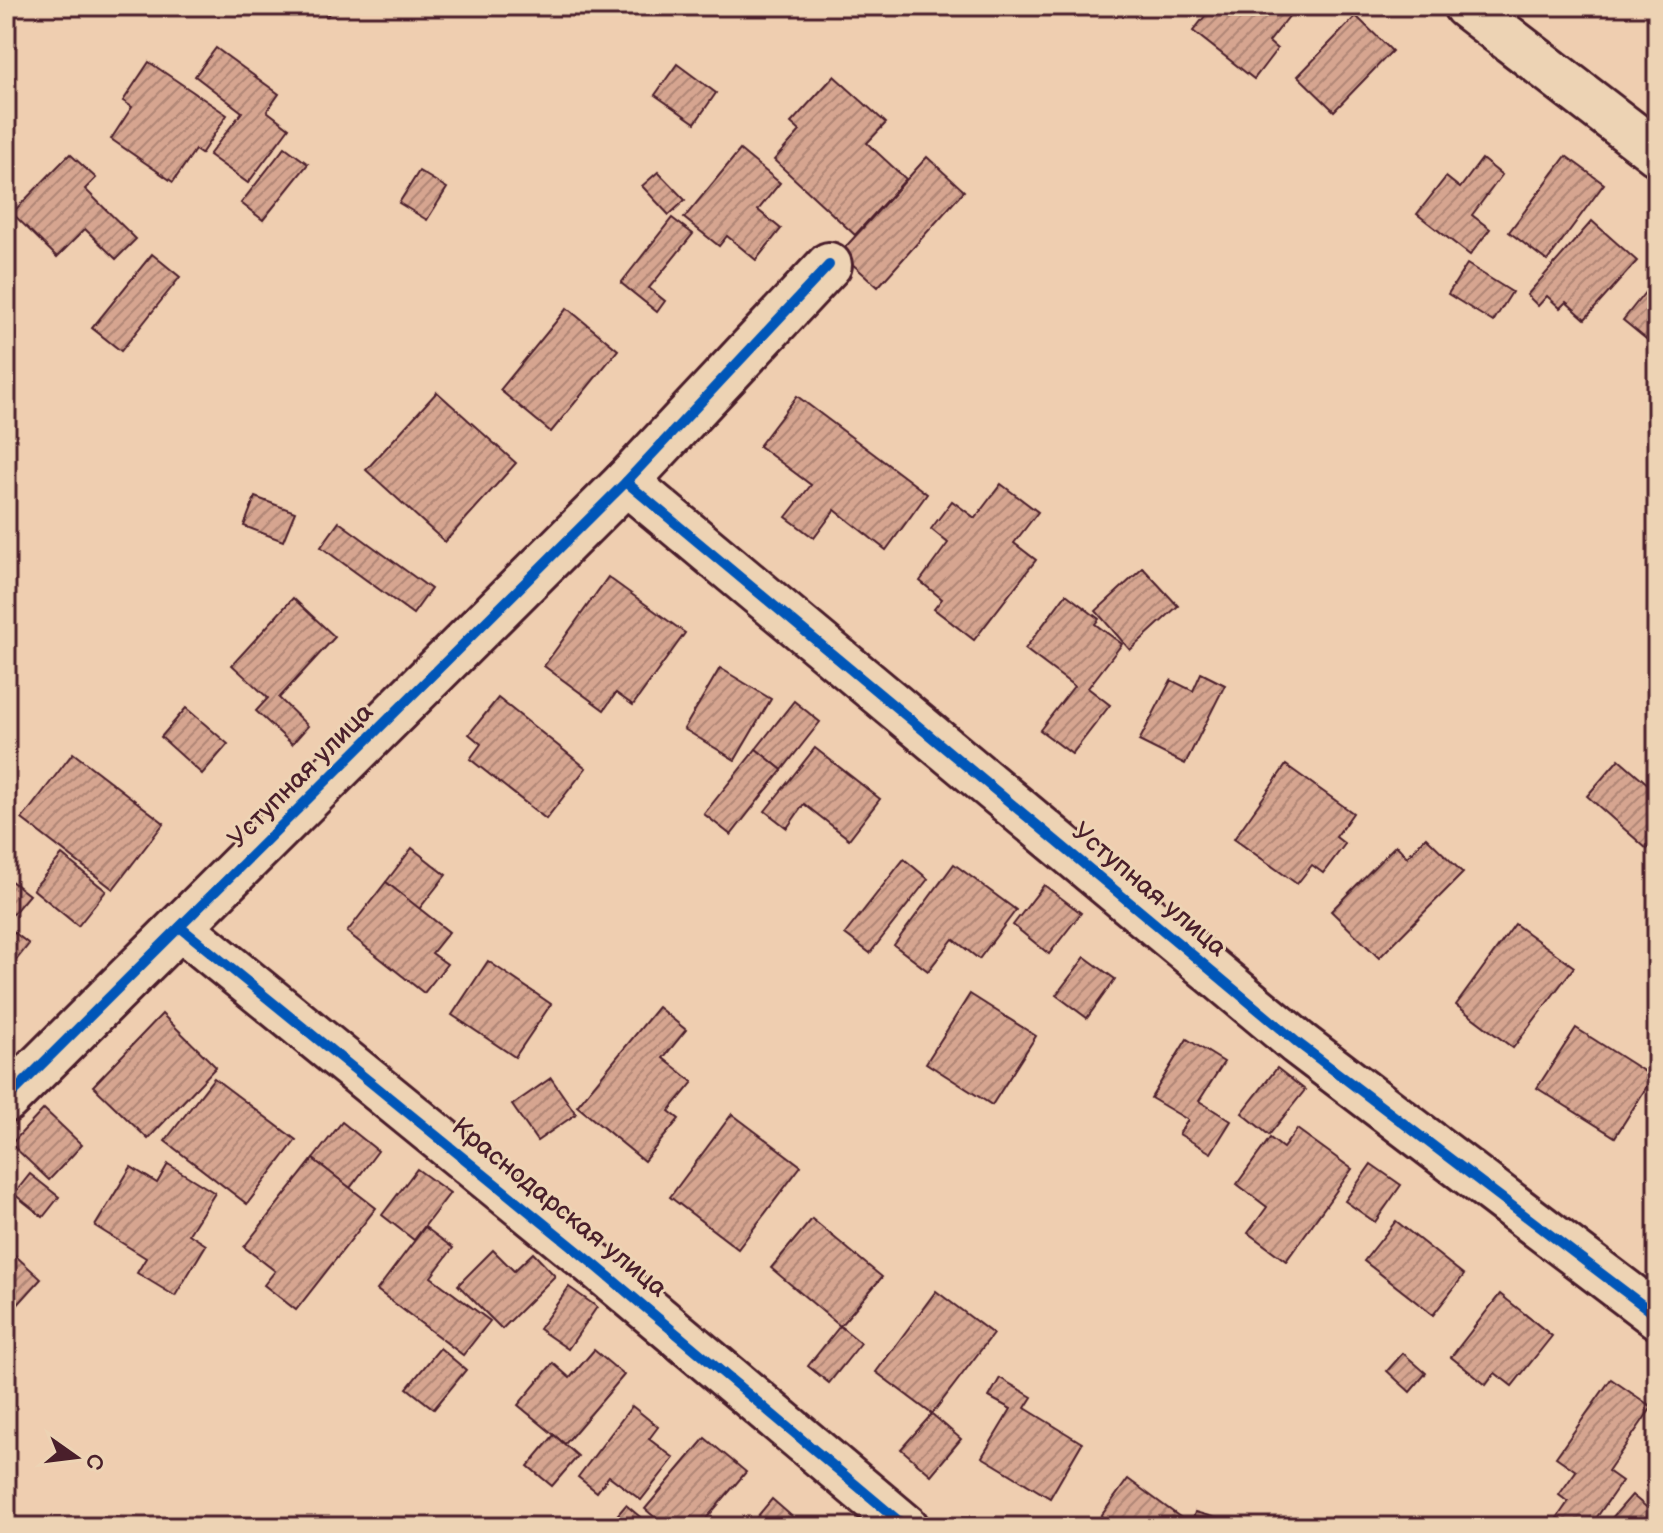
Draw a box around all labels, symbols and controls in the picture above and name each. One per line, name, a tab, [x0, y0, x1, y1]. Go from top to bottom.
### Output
street label: Уступная улица	[222, 697, 380, 855]
street label: Уступная улица	[1065, 816, 1233, 964]
street label: Краснодарская улица	[445, 1112, 673, 1304]
north arrow	[36, 1417, 116, 1497]
text: С	[79, 1451, 109, 1472]

